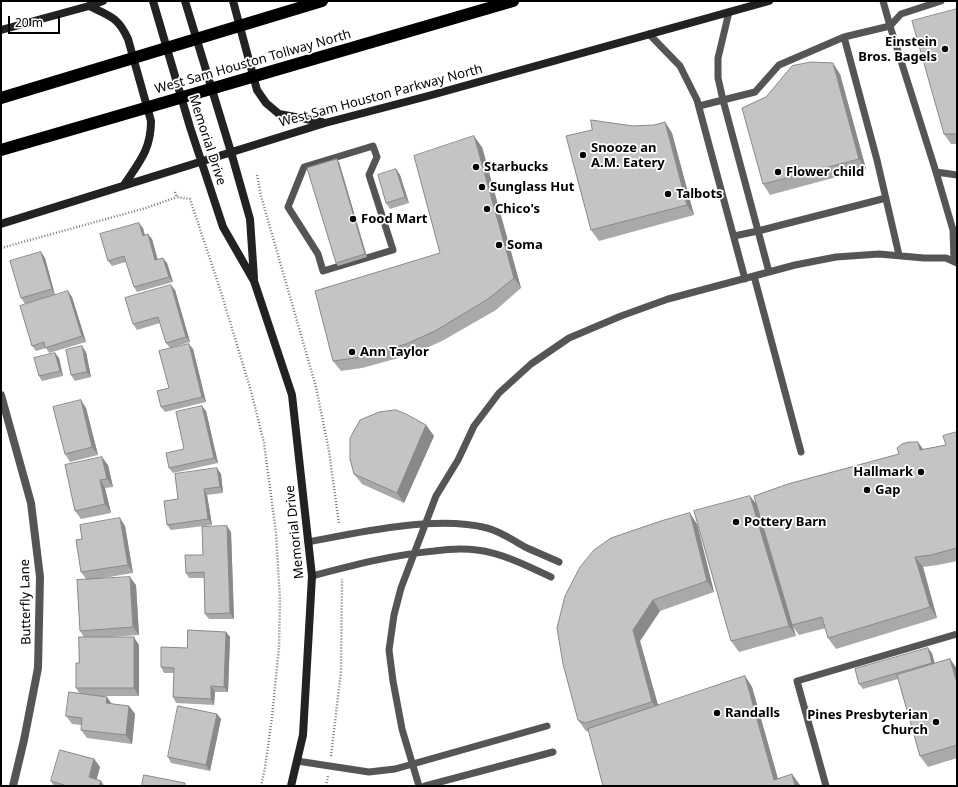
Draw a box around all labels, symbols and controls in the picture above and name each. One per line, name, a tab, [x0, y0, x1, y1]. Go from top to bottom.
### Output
scale bar	[10, 8, 62, 34]
text: 20 m	[15, 14, 43, 31]
street label: West Sam Houston Tollway North	[153, 26, 353, 98]
place label: Einstein Bros. Bagels	[858, 34, 937, 65]
marker: Einstein Bros. Bagels	[940, 44, 950, 54]
street label: West Sam Houston Parkway North	[278, 61, 484, 131]
street label: Memorial Drive	[185, 93, 229, 187]
place label: Snooze an A.M. Eatery	[591, 140, 665, 171]
marker: Snooze an A.M. Eatery	[578, 150, 588, 160]
place label: Starbucks	[484, 159, 548, 175]
marker: Starbucks	[471, 162, 481, 172]
place label: Flower child	[786, 164, 864, 180]
marker: Flower child	[773, 167, 783, 177]
place label: Sunglass Hut	[490, 179, 574, 195]
marker: Sunglass Hut	[477, 182, 487, 192]
place label: Talbots	[676, 186, 723, 202]
marker: Talbots	[663, 189, 673, 199]
place label: Chico's	[495, 201, 540, 217]
marker: Chico's	[482, 204, 492, 214]
place label: Food Mart	[361, 211, 427, 227]
marker: Food Mart	[348, 214, 358, 224]
place label: Soma	[507, 237, 543, 253]
marker: Soma	[494, 240, 504, 250]
place label: Ann Taylor	[360, 344, 429, 360]
marker: Ann Taylor	[347, 347, 357, 357]
place label: Hallmark	[853, 464, 913, 480]
marker: Hallmark	[916, 467, 926, 477]
place label: Gap	[875, 482, 900, 498]
street label: Memorial Drive	[282, 484, 308, 580]
marker: Gap	[862, 485, 872, 495]
place label: Pottery Barn	[744, 514, 827, 530]
marker: Pottery Barn	[731, 517, 741, 527]
street label: Butterfly Lane	[17, 559, 35, 645]
place label: Randalls	[725, 705, 780, 721]
place label: Pines Presbyterian Church	[807, 707, 928, 738]
marker: Randalls	[712, 708, 722, 718]
marker: Pines Presbyterian Church	[931, 717, 941, 727]

